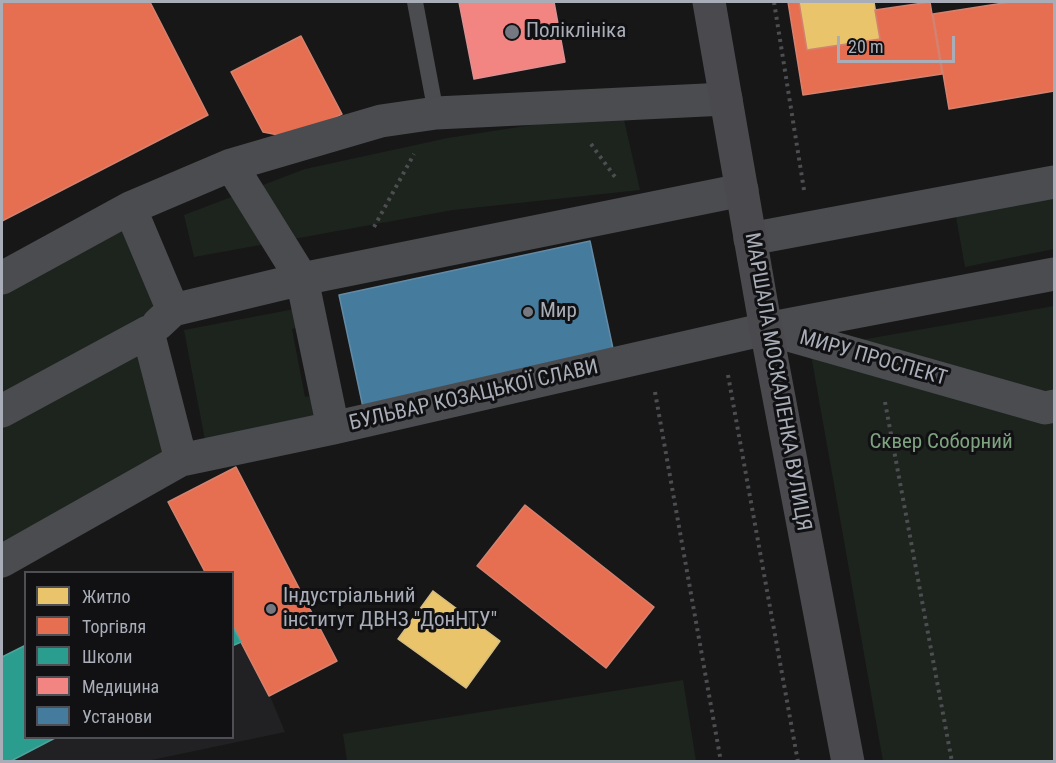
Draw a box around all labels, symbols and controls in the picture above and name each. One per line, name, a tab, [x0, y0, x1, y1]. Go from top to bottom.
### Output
place label: Поліклініка	[526, 19, 626, 45]
marker: Поліклініка	[503, 23, 521, 41]
scale bar	[840, 24, 958, 62]
text: 20 m	[848, 36, 883, 57]
street label: МАРШАЛА МОСКАЛЕНКА ВУЛИЦЯ	[738, 231, 816, 533]
place label: Мир	[540, 299, 577, 325]
marker: Мир	[521, 305, 535, 319]
street label: МИРУ ПРОСПЕКТ	[796, 326, 950, 392]
street label: БУЛЬВАР КОЗАЦЬКОЇ СЛАВИ	[347, 355, 601, 437]
park label: Сквер Соборний	[869, 430, 1013, 456]
legend	[24, 571, 234, 739]
place label: Індустріальний інститут ДВНЗ "ДонНТУ"	[283, 584, 497, 634]
text: Житло	[82, 586, 131, 607]
marker: Індустріальний інститут ДВНЗ "ДонНТУ"	[264, 602, 278, 616]
text: Торгівля	[82, 616, 146, 637]
text: Школи	[82, 646, 132, 667]
text: Медицина	[82, 676, 159, 697]
text: Установи	[82, 706, 152, 727]

